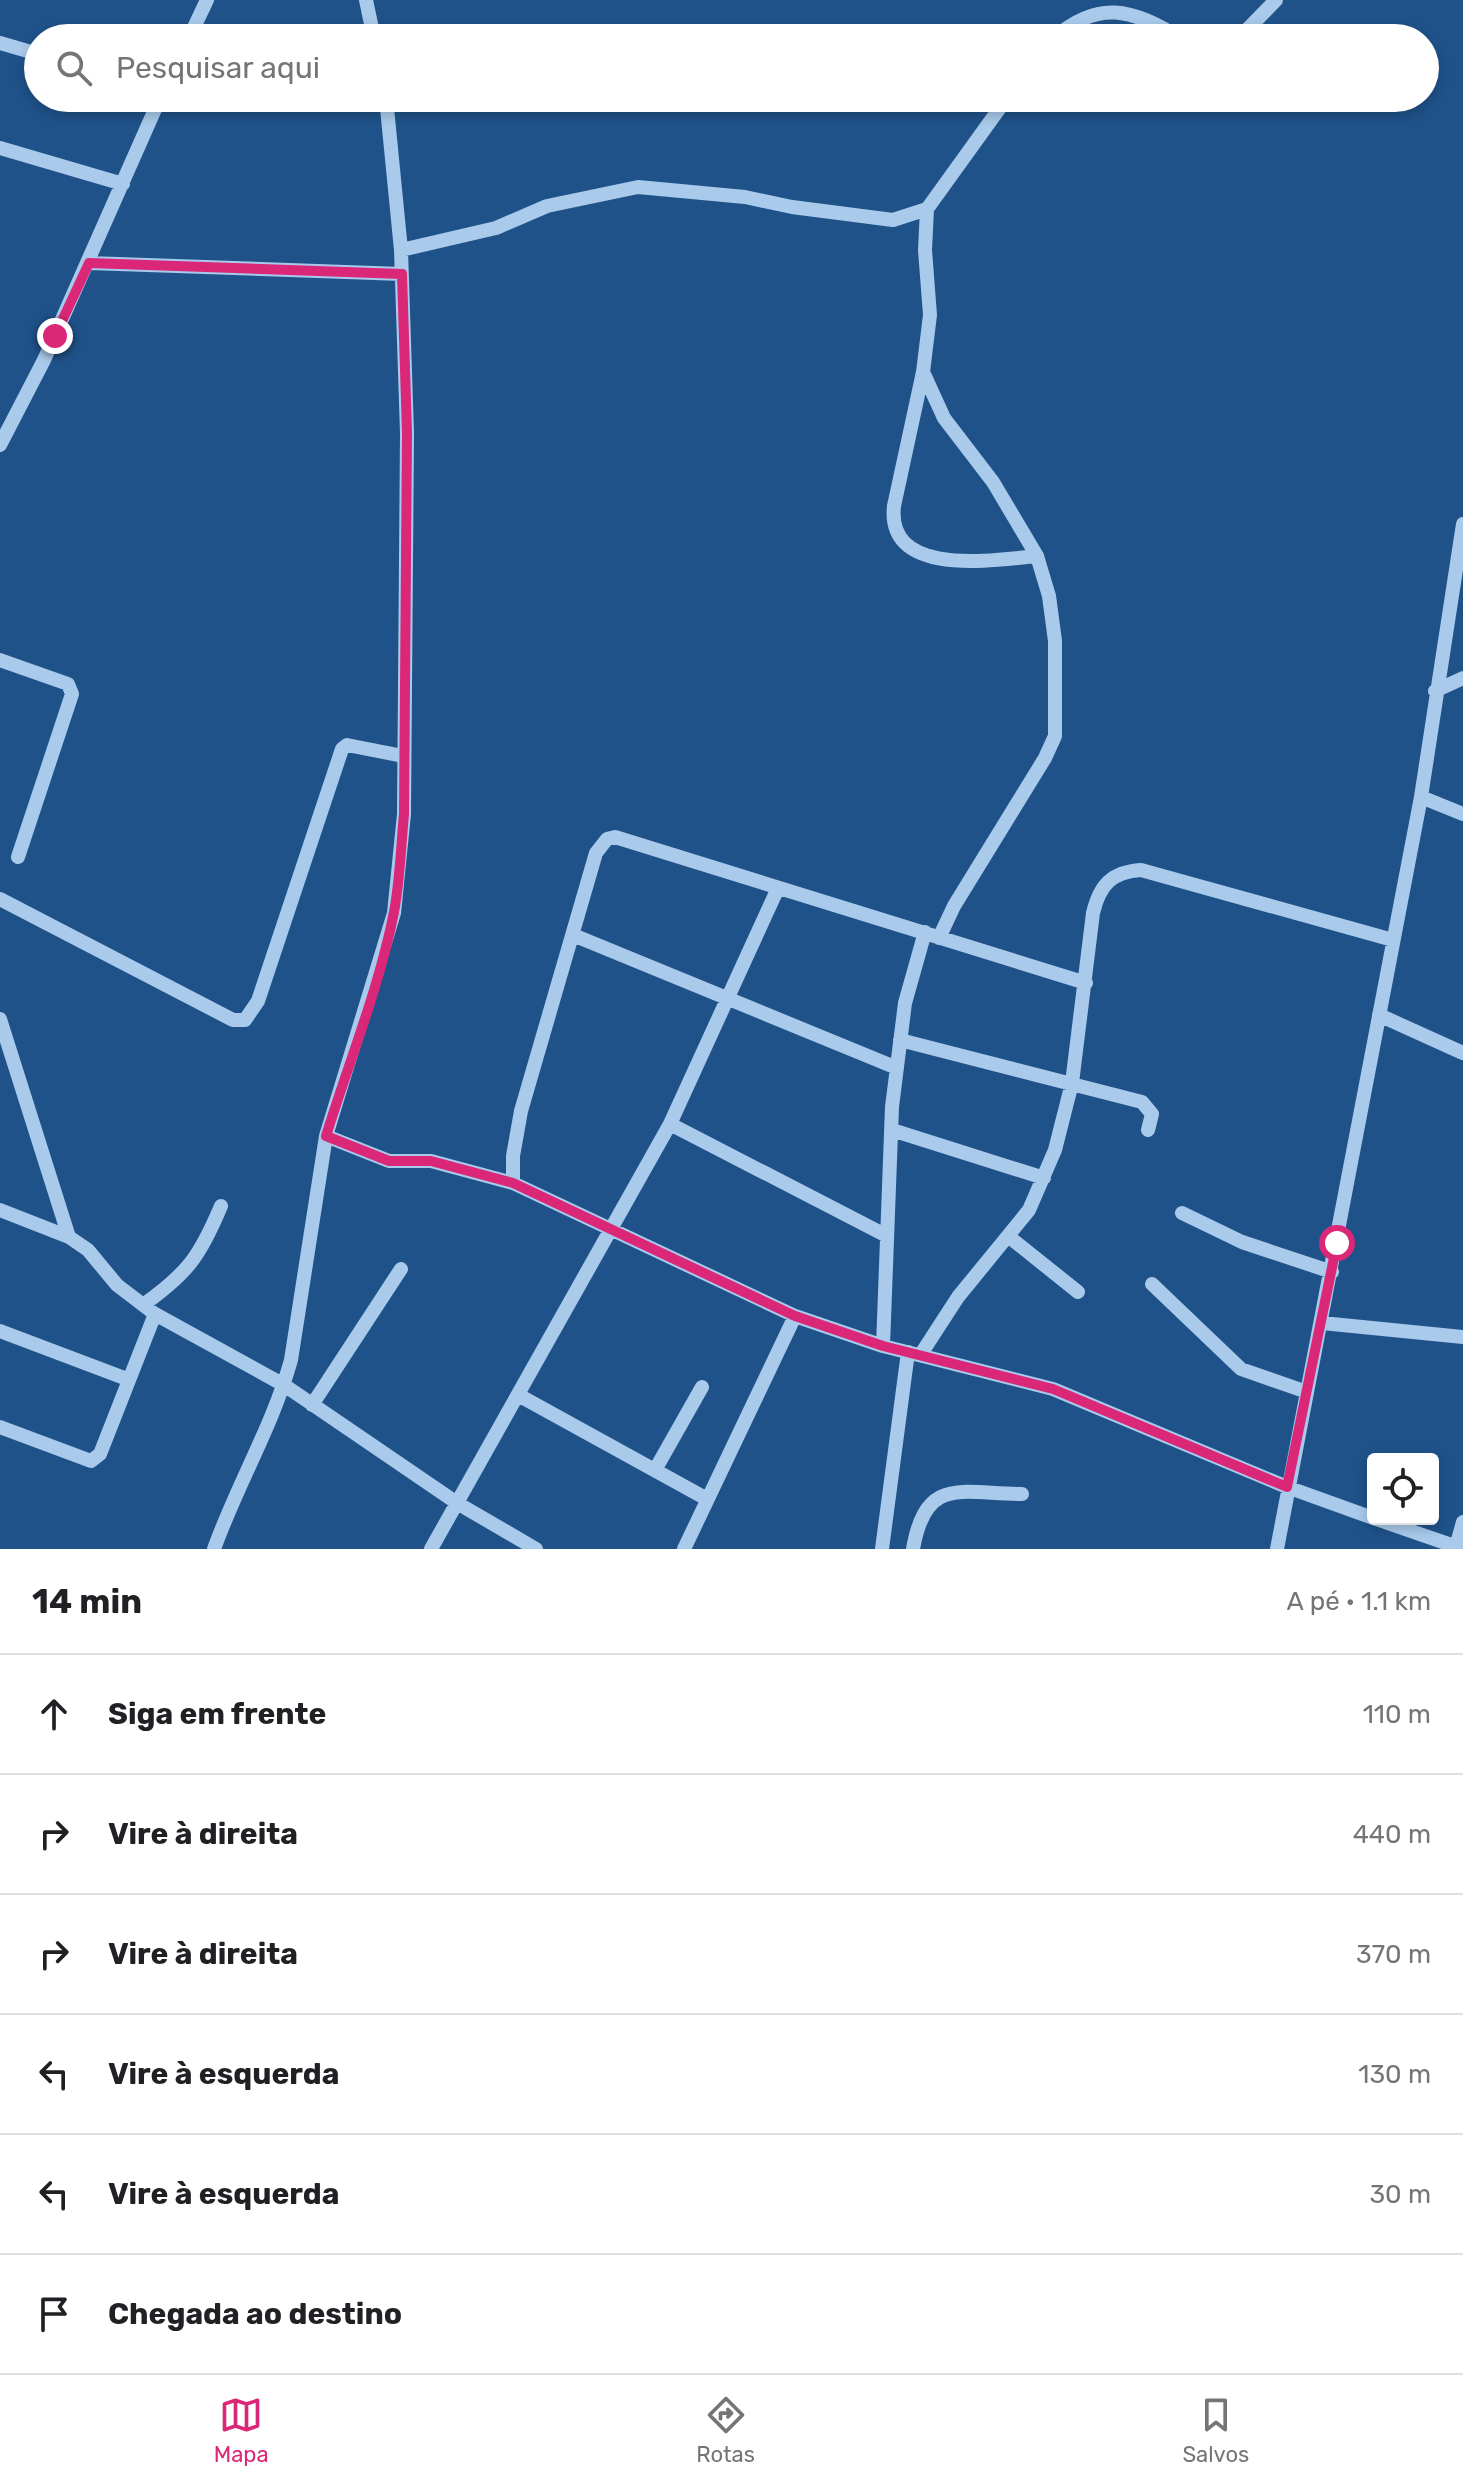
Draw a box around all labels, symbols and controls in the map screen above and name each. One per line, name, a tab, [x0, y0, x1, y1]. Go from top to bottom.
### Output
search box	[24, 24, 1439, 112]
icon: search	[52, 46, 96, 90]
text: Pesquisar aqui	[116, 50, 320, 86]
route end	[37, 318, 73, 354]
route start	[1319, 1225, 1355, 1261]
map controls	[1367, 1453, 1439, 1525]
button: locate	[1367, 1453, 1439, 1525]
text: 14 min	[32, 1581, 142, 1622]
text: A pé · 1.1 km	[1287, 1586, 1431, 1617]
icon: ahead	[32, 1692, 76, 1736]
text: Siga em frente	[108, 1696, 326, 1732]
text: 110 m	[1363, 1699, 1431, 1730]
icon: right	[32, 1812, 76, 1856]
text: Vire à direita	[108, 1816, 298, 1852]
text: 440 m	[1353, 1819, 1431, 1850]
icon: right	[32, 1932, 76, 1976]
text: Vire à direita	[108, 1936, 298, 1972]
text: 370 m	[1356, 1939, 1431, 1970]
icon: left	[32, 2052, 76, 2096]
text: Vire à esquerda	[108, 2056, 339, 2092]
text: 130 m	[1358, 2059, 1431, 2090]
icon: left	[32, 2172, 76, 2216]
text: Vire à esquerda	[108, 2176, 339, 2212]
text: 30 m	[1369, 2179, 1431, 2210]
icon: arrive	[32, 2292, 76, 2336]
text: Chegada ao destino	[108, 2296, 402, 2332]
tab: Mapa	[214, 2393, 269, 2468]
tab: Rotas	[696, 2393, 755, 2468]
tab: Salvos	[1182, 2393, 1249, 2468]

